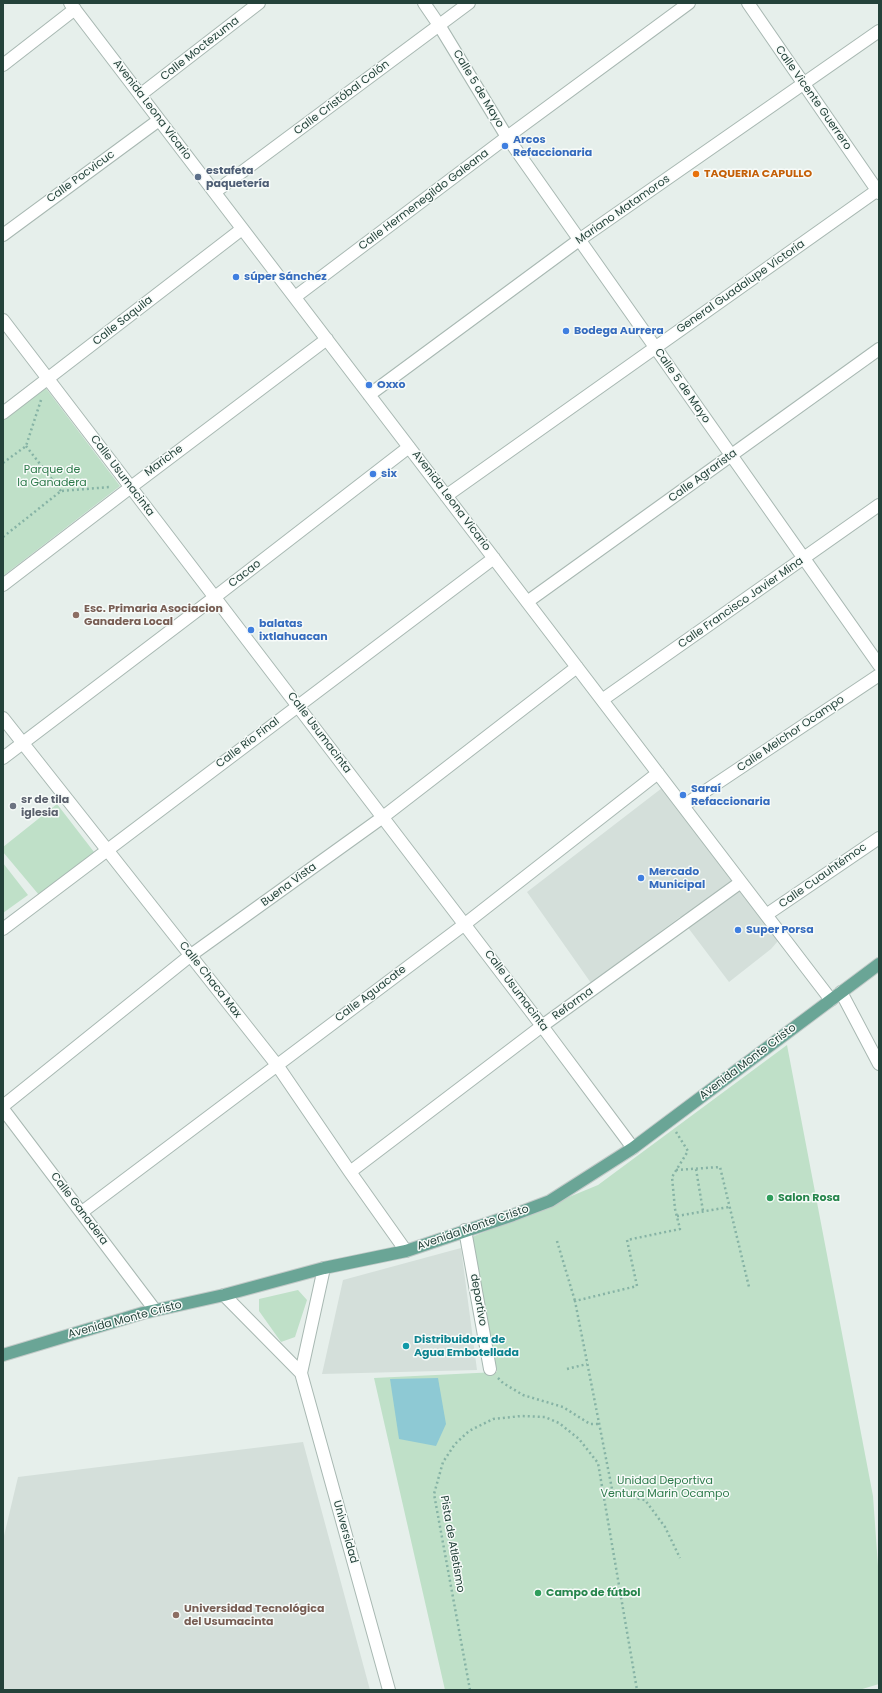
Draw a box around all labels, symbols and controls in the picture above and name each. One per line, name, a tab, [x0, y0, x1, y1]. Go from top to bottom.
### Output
street label: Calle Moctezuma	[158, 14, 242, 84]
street label: Calle Vicente Guerrero	[772, 43, 854, 153]
street label: Calle 5 de Mayo	[450, 48, 506, 130]
street label: Avenida Leona Vicario	[110, 57, 194, 163]
street label: Calle Cristóbal Colón	[292, 58, 392, 138]
place label: Arcos Refaccionaria	[513, 133, 592, 159]
marker: Arcos Refaccionaria	[500, 141, 510, 151]
street label: Calle Hermenegildo Galeana	[356, 147, 492, 253]
street label: Calle Pocvicuc	[45, 148, 117, 206]
place label: estafeta paquetería	[206, 164, 270, 190]
place label: TAQUERIA CAPULLO	[704, 167, 812, 181]
marker: TAQUERIA CAPULLO	[691, 169, 701, 179]
marker: estafeta paquetería	[193, 172, 203, 182]
street label: Mariano Matamoros	[573, 173, 673, 247]
street label: General Guadalupe Victoria	[674, 238, 808, 336]
place label: súper Sánchez	[244, 270, 327, 284]
marker: súper Sánchez	[231, 272, 241, 282]
street label: Calle Saquila	[90, 294, 156, 348]
place label: Bodega Aurrera	[574, 324, 664, 338]
marker: Bodega Aurrera	[561, 326, 571, 336]
street label: Calle 5 de Mayo	[651, 346, 713, 426]
place label: Oxxo	[377, 378, 406, 392]
marker: Oxxo	[364, 380, 374, 390]
street label: Calle Usumacinta	[87, 433, 157, 519]
street label: Mariche	[142, 442, 186, 480]
street label: Calle Agrarista	[666, 447, 740, 505]
street label: Avenida Leona Vicario	[409, 448, 493, 554]
park label: Parque de la Ganadera	[17, 463, 87, 489]
place label: six	[381, 467, 397, 481]
marker: six	[368, 469, 378, 479]
street label: Calle Francisco Javier Mina	[676, 555, 806, 651]
street label: Cacao	[226, 557, 264, 591]
place label: Esc. Primaria Asociacion Ganadera Local	[84, 602, 223, 628]
marker: Esc. Primaria Asociacion Ganadera Local	[71, 610, 81, 620]
place label: balatas ixtlahuacan	[259, 617, 328, 643]
marker: balatas ixtlahuacan	[246, 625, 256, 635]
street label: Calle Usumacinta	[284, 690, 354, 776]
street label: Calle Melchor Ocampo	[735, 693, 847, 775]
street label: Calle Río Final	[214, 715, 282, 771]
place label: Saraí Refaccionaria	[691, 782, 770, 808]
marker: Saraí Refaccionaria	[678, 790, 688, 800]
place label: sr de tila iglesia	[21, 793, 69, 819]
marker: sr de tila iglesia	[8, 801, 18, 811]
street label: Calle Cuauhtémoc	[777, 841, 869, 911]
street label: Buena Vista	[259, 860, 319, 910]
place label: Mercado Municipal	[649, 865, 705, 891]
marker: Mercado Municipal	[636, 873, 646, 883]
place label: Super Porsa	[746, 923, 814, 937]
marker: Super Porsa	[733, 925, 743, 935]
street label: Calle Chaca Max	[176, 939, 244, 1021]
street label: Calle Usumacinta	[481, 948, 551, 1034]
street label: Calle Aguacate	[333, 963, 409, 1025]
street label: Reforma	[550, 985, 596, 1023]
street label: Avenida Monte Cristo	[697, 1021, 799, 1103]
street label: Calle Ganadera	[47, 1170, 111, 1248]
place label: Salon Rosa	[778, 1191, 840, 1205]
marker: Salon Rosa	[765, 1193, 775, 1203]
street label: Avenida Monte Cristo	[415, 1203, 531, 1253]
street label: deportivo	[467, 1273, 489, 1327]
street label: Avenida Monte Cristo	[67, 1298, 183, 1342]
place label: Distribuidora de Agua Embotellada	[414, 1333, 519, 1359]
marker: Distribuidora de Agua Embotellada	[401, 1341, 411, 1351]
park label: Unidad Deportiva Ventura Marin Ocampo	[600, 1474, 730, 1500]
street label: Pista de Atletismo	[437, 1495, 467, 1593]
street label: Universidad	[330, 1499, 360, 1565]
place label: Campo de fútbol	[546, 1586, 640, 1600]
marker: Campo de fútbol	[533, 1588, 543, 1598]
place label: Universidad Tecnológica del Usumacinta	[184, 1602, 324, 1628]
marker: Universidad Tecnológica del Usumacinta	[171, 1610, 181, 1620]

